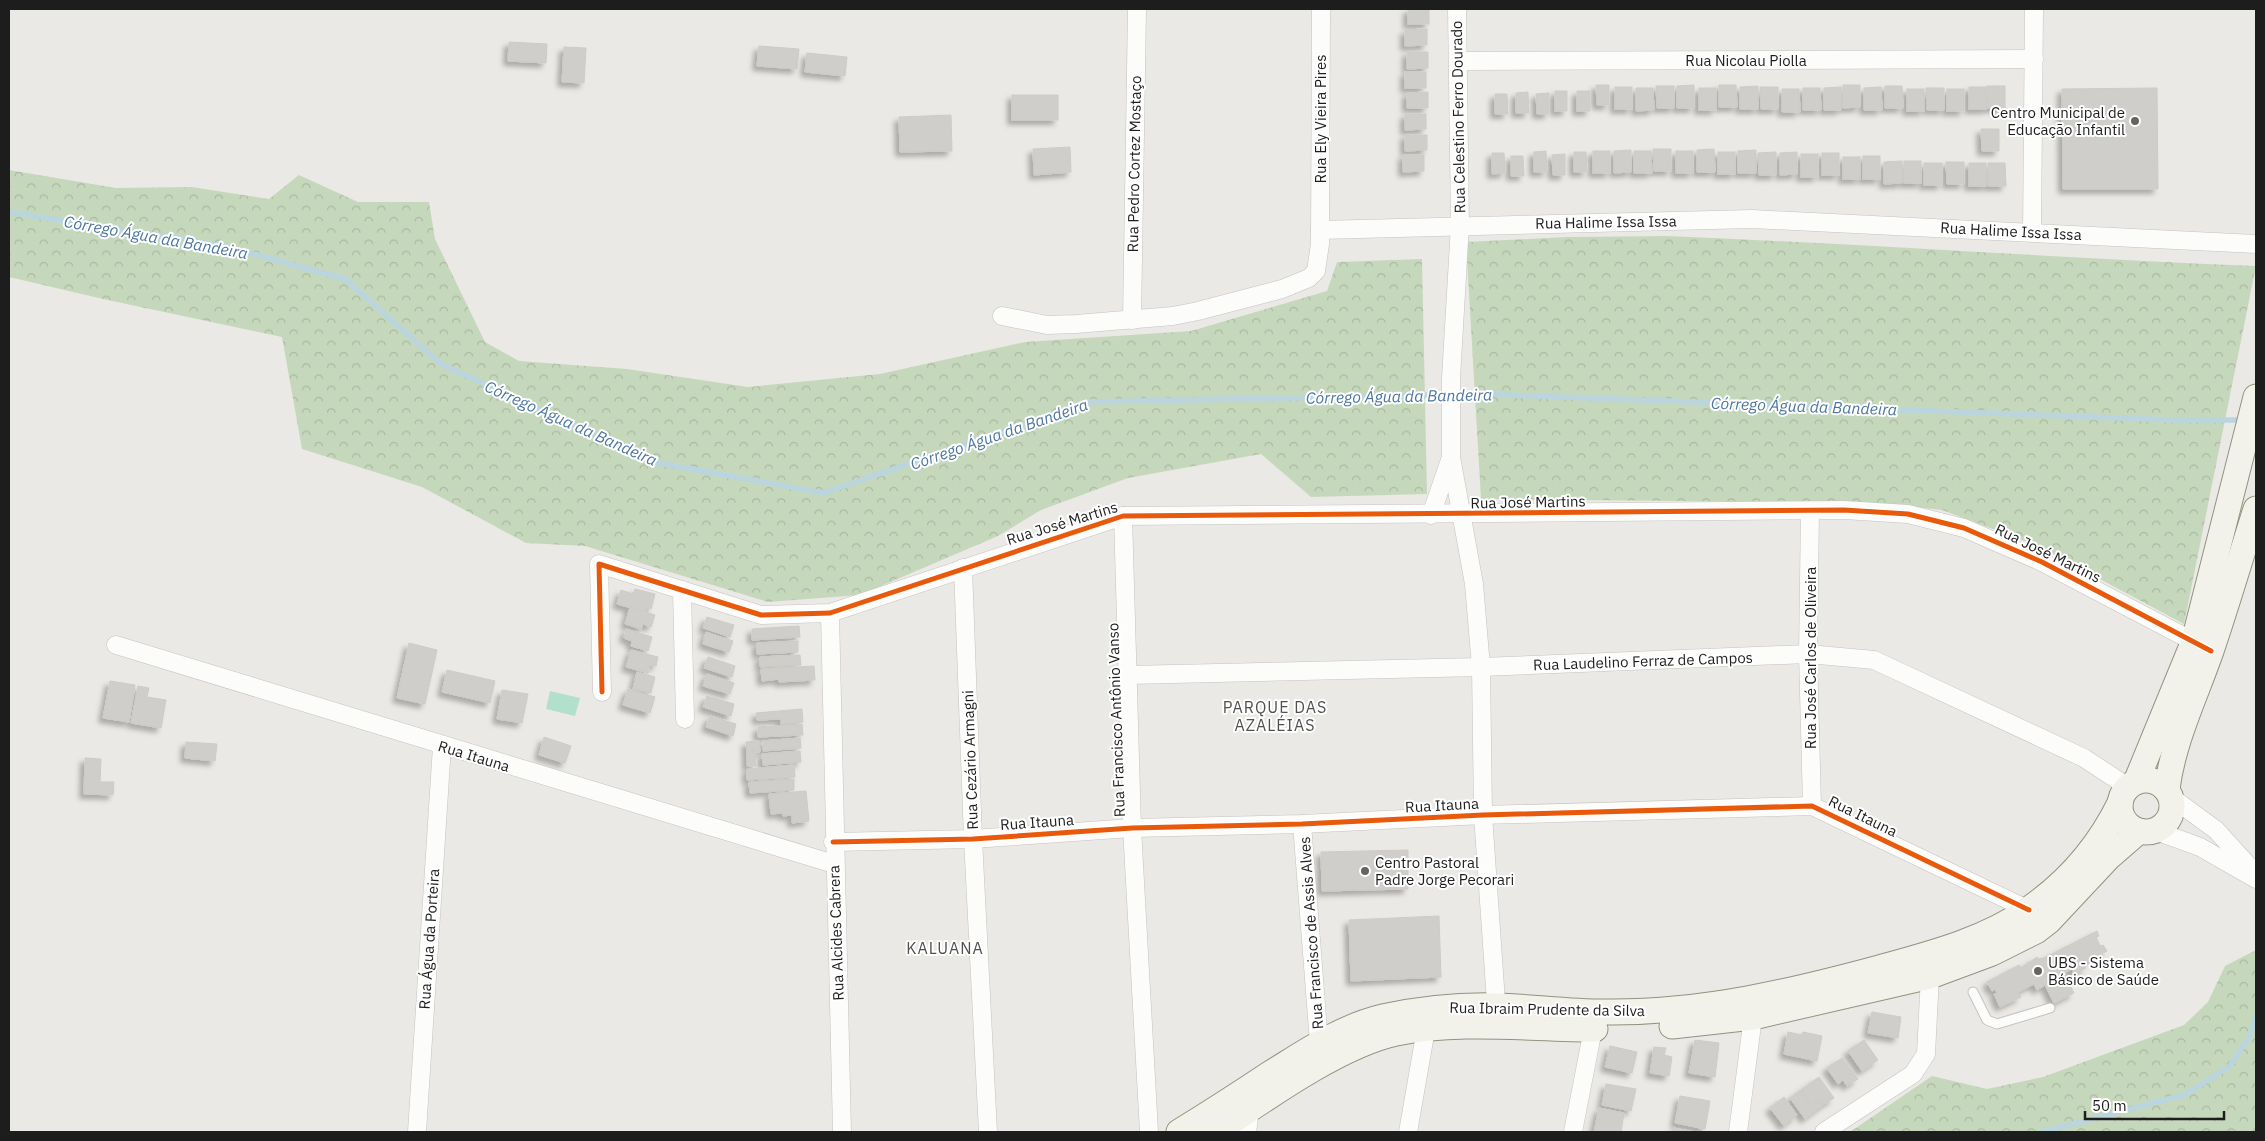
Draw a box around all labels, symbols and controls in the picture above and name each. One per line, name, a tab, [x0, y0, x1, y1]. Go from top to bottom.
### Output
street label: Rua Celestino Ferro Dourado	[1447, 20, 1469, 214]
street label: Rua Nicolau Piolla	[1685, 51, 1807, 70]
street label: Rua Ely Vieira Pires	[1311, 54, 1330, 184]
street label: Rua Pedro Cortez Mostaço	[1123, 75, 1145, 253]
place label: Centro Municipal de Educação Infantil	[1991, 103, 2125, 139]
marker: Centro Municipal de Educação Infantil	[2129, 115, 2141, 127]
water label: Córrego Água da Bandeira	[62, 210, 250, 263]
street label: Rua Halime Issa Issa	[1535, 211, 1677, 233]
street label: Rua Halime Issa Issa	[1940, 218, 2082, 244]
water label: Córrego Água da Bandeira	[482, 375, 661, 470]
water label: Córrego Água da Bandeira	[1306, 383, 1492, 408]
water label: Córrego Água da Bandeira	[1711, 392, 1898, 419]
water label: Córrego Água da Bandeira	[907, 393, 1090, 474]
street label: Rua José Martins	[1470, 491, 1586, 513]
street label: Rua José Martins	[1004, 497, 1120, 549]
street label: Rua José Martins	[1992, 519, 2104, 587]
street label: Rua José Carlos de Oliveira	[1801, 567, 1820, 749]
street label: Rua Francisco Antônio Vanso	[1103, 622, 1129, 818]
street label: Rua Laudelino Ferraz de Campos	[1533, 648, 1753, 674]
street label: Rua Cezário Armagni	[958, 690, 982, 830]
district label: PARQUE DAS AZALÉIAS	[1223, 697, 1327, 735]
street label: Rua Itauna	[436, 736, 512, 776]
street label: Rua Itauna	[1826, 791, 1900, 841]
street label: Rua Itauna	[1405, 794, 1479, 816]
street label: Rua Itauna	[999, 810, 1075, 834]
street label: Rua Francisco de Assis Alves	[1295, 836, 1327, 1030]
place label: Centro Pastoral Padre Jorge Pecorari	[1375, 853, 1514, 889]
street label: Rua Alcides Cabrera	[824, 865, 848, 1001]
marker: Centro Pastoral Padre Jorge Pecorari	[1359, 865, 1371, 877]
street label: Rua Água da Porteira	[415, 868, 443, 1010]
district label: KALUANA	[906, 938, 984, 958]
place label: UBS - Sistema Básico de Saúde	[2048, 953, 2159, 989]
marker: UBS - Sistema Básico de Saúde	[2032, 965, 2044, 977]
street label: Rua Ibraim Prudente da Silva	[1449, 998, 1645, 1020]
scale bar	[2085, 1088, 2224, 1120]
text: 50 m	[2092, 1096, 2127, 1115]

